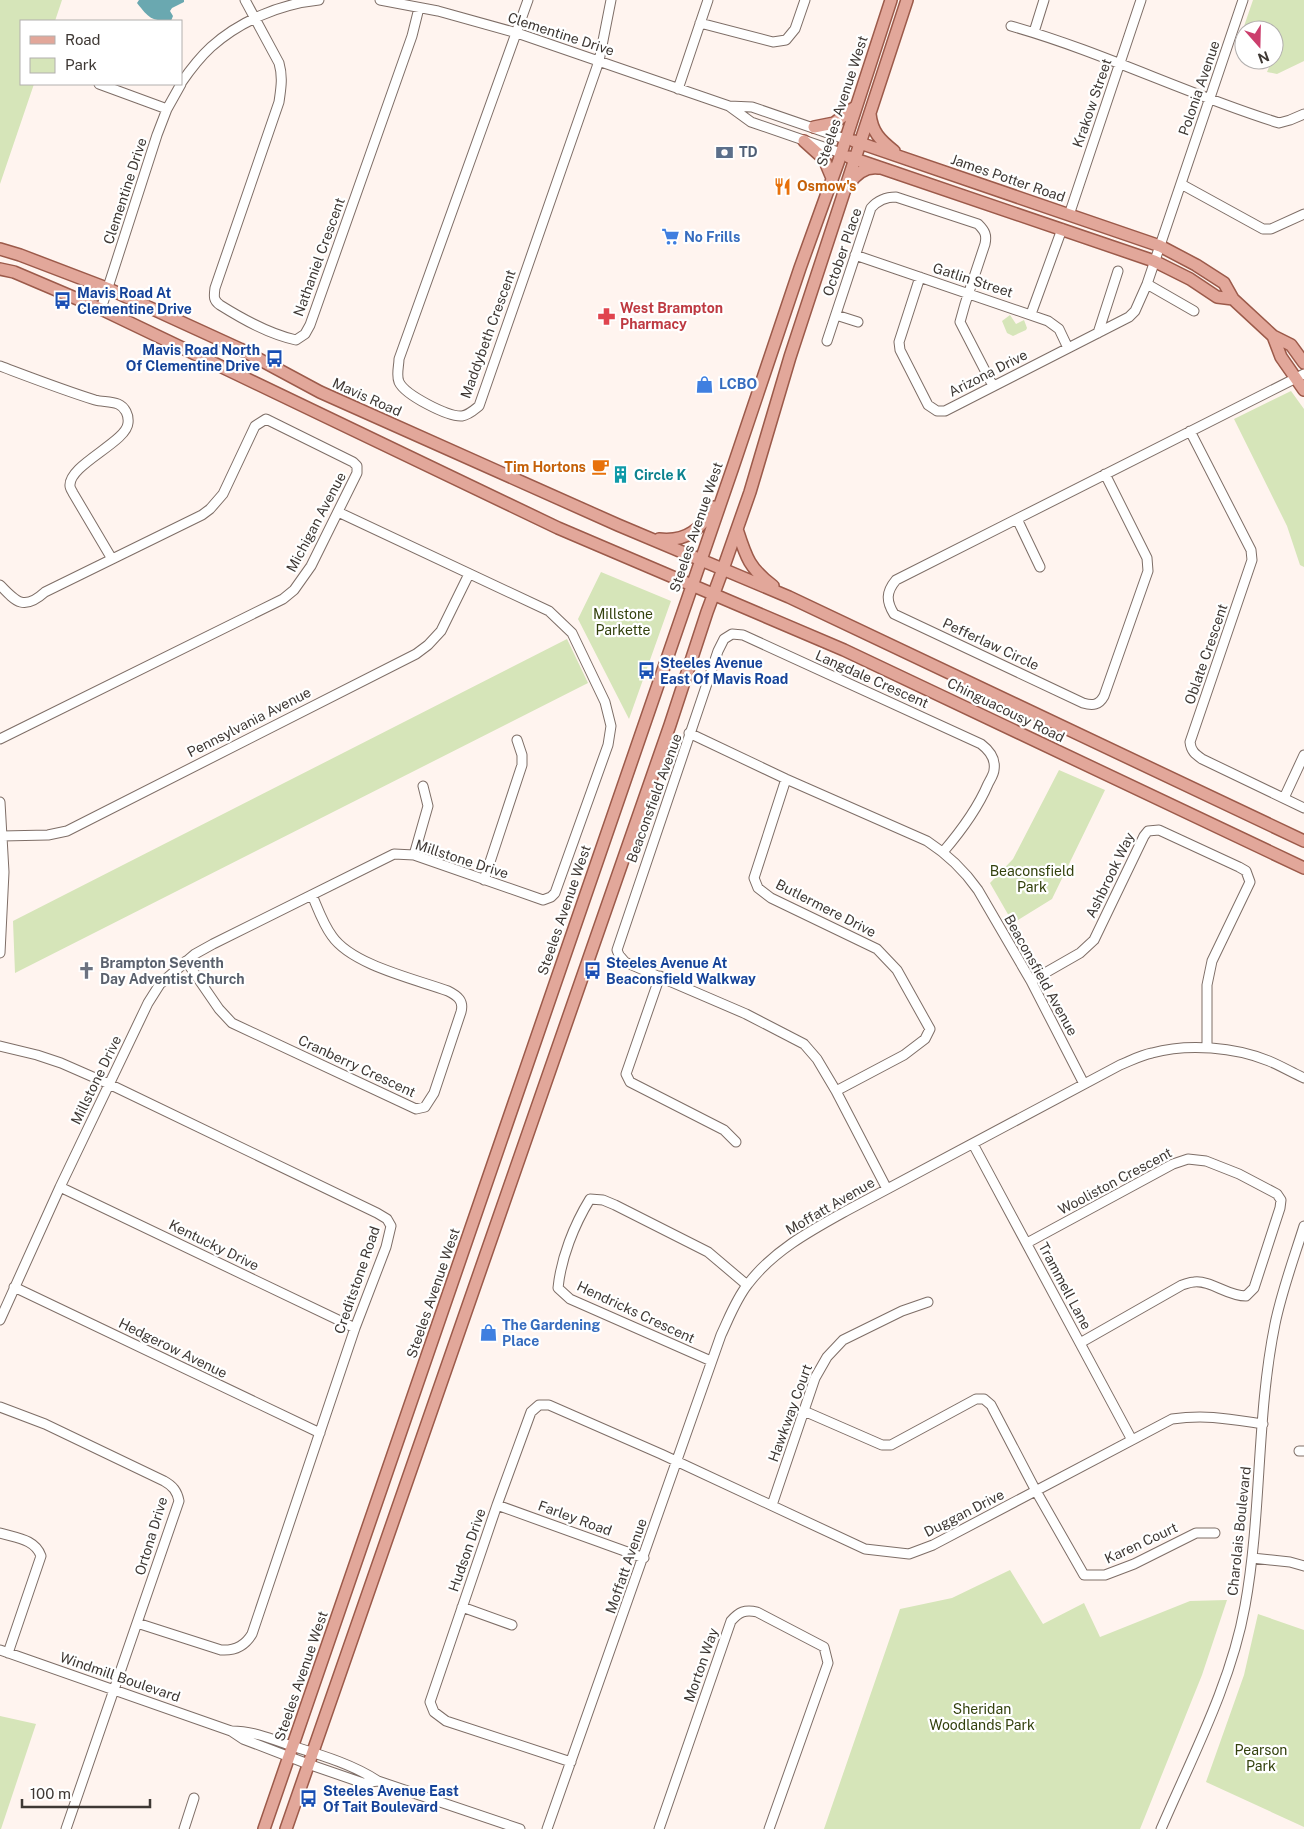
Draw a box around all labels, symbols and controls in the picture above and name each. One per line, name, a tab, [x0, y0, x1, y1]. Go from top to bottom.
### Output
street label: Clementine Drive	[506, 9, 616, 59]
legend	[20, 20, 182, 85]
north arrow	[1234, 20, 1284, 70]
text: Road	[65, 31, 101, 48]
street label: Steeles Avenue West	[813, 34, 871, 168]
street label: Polonia Avenue	[1175, 38, 1223, 138]
text: N	[1256, 48, 1271, 67]
text: Park	[65, 56, 97, 73]
street label: Krakow Street	[1069, 56, 1115, 150]
street label: Clementine Drive	[100, 136, 150, 246]
bank icon: TD	[715, 142, 735, 162]
place label: TD	[739, 144, 758, 160]
street label: James Potter Road	[949, 151, 1067, 205]
restaurant icon: Osmow's	[773, 176, 793, 196]
place label: Osmow's	[797, 178, 856, 194]
street label: Nathaniel Crescent	[290, 196, 348, 318]
street label: October Place	[819, 206, 865, 298]
supermarket icon: No Frills	[660, 227, 680, 247]
place label: No Frills	[684, 229, 740, 245]
street label: Gatlin Street	[931, 260, 1015, 300]
street label: Maddybeth Crescent	[457, 267, 519, 401]
place label: Mavis Road At Clementine Drive	[77, 285, 192, 317]
bus stop icon: Mavis Road At Clementine Drive	[53, 291, 73, 311]
place label: West Brampton Pharmacy	[620, 300, 723, 332]
pharmacy icon: West Brampton Pharmacy	[596, 306, 616, 326]
place label: Mavis Road North Of Clementine Drive	[126, 342, 260, 374]
street label: Arizona Drive	[946, 346, 1030, 400]
bus stop icon: Mavis Road North Of Clementine Drive	[264, 348, 284, 368]
shop icon: LCBO	[695, 374, 715, 394]
street label: Mavis Road	[330, 375, 404, 419]
place label: LCBO	[719, 376, 757, 392]
cafe icon: Tim Hortons	[590, 457, 610, 477]
place label: Tim Hortons	[504, 459, 586, 475]
street label: Steeles Avenue West	[666, 460, 726, 594]
building icon: Circle K	[610, 465, 630, 485]
place label: Circle K	[634, 467, 687, 483]
street label: Michigan Avenue	[283, 469, 349, 575]
street label: Oblate Crescent	[1181, 602, 1231, 706]
park label: Millstone Parkette	[593, 606, 653, 638]
street label: Pefferlaw Circle	[940, 615, 1042, 673]
street label: Langdale Crescent	[813, 647, 931, 711]
place label: Steeles Avenue East Of Mavis Road	[660, 655, 788, 687]
bus stop icon: Steeles Avenue East Of Mavis Road	[636, 661, 656, 681]
street label: Chinguacousy Road	[945, 675, 1067, 745]
street label: Pennsylvania Avenue	[184, 684, 314, 760]
street label: Beaconsfield Avenue	[623, 731, 685, 865]
street label: Ashbrook Way	[1082, 829, 1138, 920]
street label: Millstone Drive	[413, 836, 511, 882]
street label: Steeles Avenue West	[534, 843, 594, 977]
park label: Beaconsfield Park	[990, 863, 1074, 895]
street label: Butlermere Drive	[773, 876, 879, 940]
street label: Beaconsfield Avenue	[1001, 912, 1081, 1038]
place label: Brampton Seventh Day Adventist Church	[100, 955, 245, 987]
place label: Steeles Avenue At Beaconsfield Walkway	[606, 955, 756, 987]
church icon: Brampton Seventh Day Adventist Church	[76, 961, 96, 981]
bus stop icon: Steeles Avenue At Beaconsfield Walkway	[582, 961, 602, 981]
street label: Cranberry Crescent	[296, 1032, 418, 1100]
street label: Millstone Drive	[68, 1033, 124, 1127]
street label: Wooliston Crescent	[1055, 1144, 1175, 1218]
street label: Moffatt Avenue	[783, 1174, 877, 1238]
street label: Kentucky Drive	[166, 1216, 262, 1274]
street label: Creditstone Road	[331, 1224, 383, 1336]
street label: Steeles Avenue West	[403, 1226, 463, 1360]
street label: Trammell Lane	[1035, 1240, 1095, 1332]
street label: Hendricks Crescent	[574, 1278, 698, 1346]
street label: Hedgerow Avenue	[116, 1315, 230, 1381]
place label: The Gardening Place	[502, 1317, 600, 1349]
shop icon: The Gardening Place	[478, 1323, 498, 1343]
street label: Hawkway Court	[765, 1362, 815, 1464]
street label: Charolais Boulevard	[1224, 1465, 1254, 1597]
street label: Duggan Drive	[921, 1486, 1007, 1540]
street label: Ortona Drive	[131, 1495, 171, 1577]
street label: Farley Road	[536, 1497, 614, 1539]
street label: Hudson Drive	[445, 1506, 489, 1594]
street label: Moffatt Avenue	[602, 1516, 650, 1616]
street label: Karen Court	[1102, 1519, 1180, 1567]
street label: Steeles Avenue West	[271, 1609, 331, 1743]
street label: Morton Way	[681, 1625, 721, 1704]
street label: Windmill Boulevard	[58, 1649, 182, 1705]
park label: Sheridan Woodlands Park	[929, 1701, 1035, 1733]
park label: Pearson Park	[1235, 1742, 1287, 1774]
scale bar	[22, 1776, 150, 1808]
place label: Steeles Avenue East Of Tait Boulevard	[323, 1783, 459, 1815]
text: 100 m	[30, 1785, 71, 1802]
bus stop icon: Steeles Avenue East Of Tait Boulevard	[299, 1789, 319, 1809]

